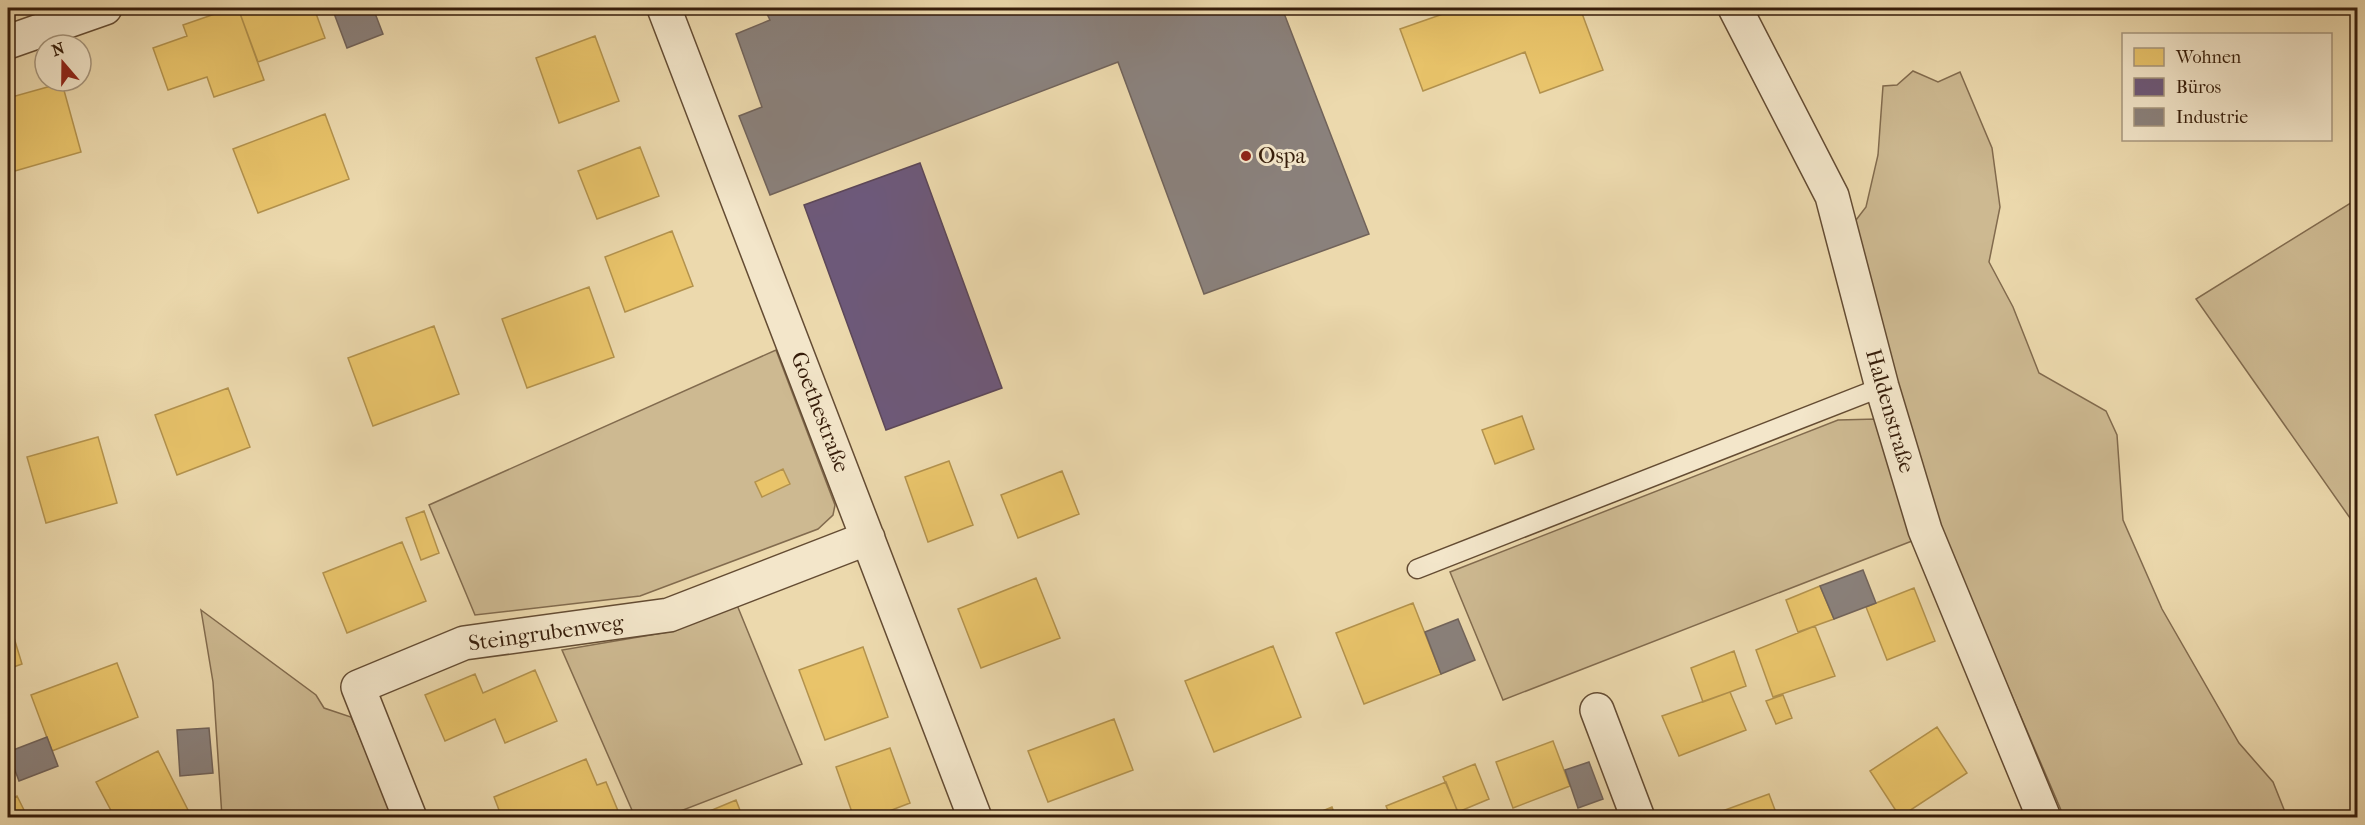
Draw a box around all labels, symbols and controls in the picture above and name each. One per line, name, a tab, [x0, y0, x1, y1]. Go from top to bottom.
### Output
north arrow	[33, 33, 93, 93]
legend	[2122, 33, 2332, 141]
text: N	[49, 38, 68, 60]
text: Wohnen	[2175, 47, 2242, 68]
text: Büros	[2176, 77, 2222, 98]
text: Industrie	[2176, 107, 2248, 128]
place label: Ospa	[1258, 143, 1306, 169]
marker: Ospa	[1239, 149, 1253, 163]
street label: Haldenstraße	[1860, 346, 1920, 476]
street label: Goethestraße	[785, 348, 855, 476]
street label: Steingrubenweg	[467, 609, 625, 657]

